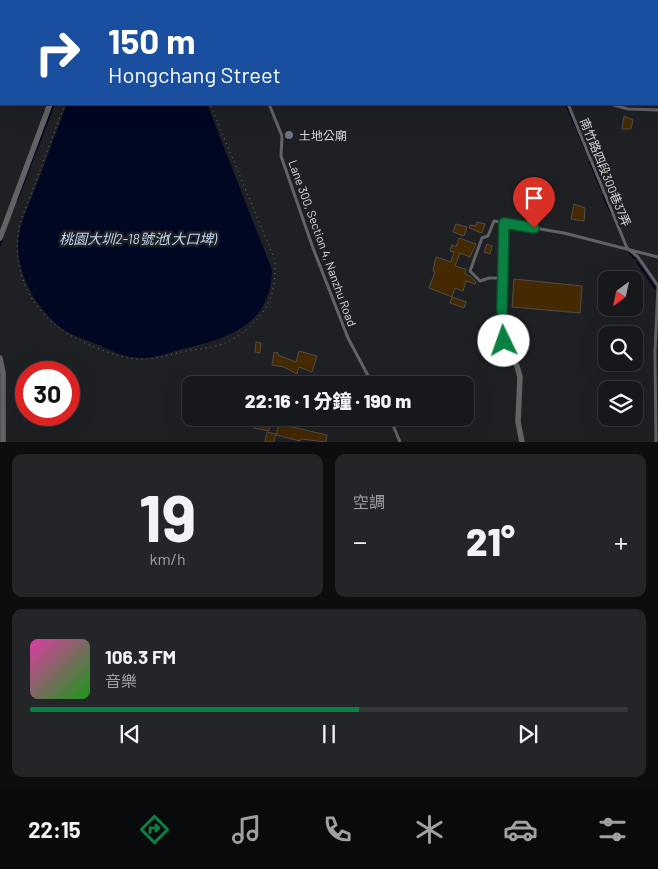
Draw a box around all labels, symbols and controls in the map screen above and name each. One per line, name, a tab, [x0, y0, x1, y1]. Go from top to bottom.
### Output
text: 150 m	[108, 19, 195, 61]
icon: right	[25, 20, 90, 85]
text: Hongchang Street	[108, 61, 281, 87]
street label: 南竹路四段300巷37弄	[578, 116, 634, 228]
place label: 土地公廟	[299, 128, 347, 142]
marker: 土地公廟	[283, 129, 295, 141]
street label: Lane 300, Section 4, Nanzhu Road	[286, 158, 360, 328]
pin	[513, 177, 555, 228]
icon: arrive	[520, 184, 548, 212]
water label: 桃園大圳2-18號池(大口埤)	[59, 230, 217, 247]
north arrow	[598, 271, 642, 316]
map controls	[598, 271, 643, 426]
position arrow	[477, 314, 529, 366]
button: search	[598, 326, 643, 371]
speed limit sign: 30	[15, 361, 80, 426]
button: layers	[598, 381, 643, 426]
text: 22:16 · 1 分鐘 · 190 m	[245, 389, 411, 412]
text: 19	[139, 477, 196, 555]
text: 空調	[353, 492, 385, 511]
text: 21°	[466, 518, 515, 564]
text: −	[353, 524, 367, 558]
text: +	[614, 524, 628, 558]
text: km/h	[149, 549, 186, 568]
text: 106.3 FM	[105, 645, 176, 668]
text: 音樂	[105, 671, 137, 690]
icon: previous	[116, 720, 144, 748]
icon: pause	[315, 720, 343, 748]
icon: next	[514, 720, 542, 748]
icon: directions	[137, 812, 172, 847]
icon: music	[229, 812, 264, 847]
icon: phone	[320, 812, 355, 847]
icon: climate	[412, 812, 447, 847]
icon: car	[503, 812, 538, 847]
icon: filters	[595, 812, 630, 847]
text: 22:15	[28, 816, 81, 842]

